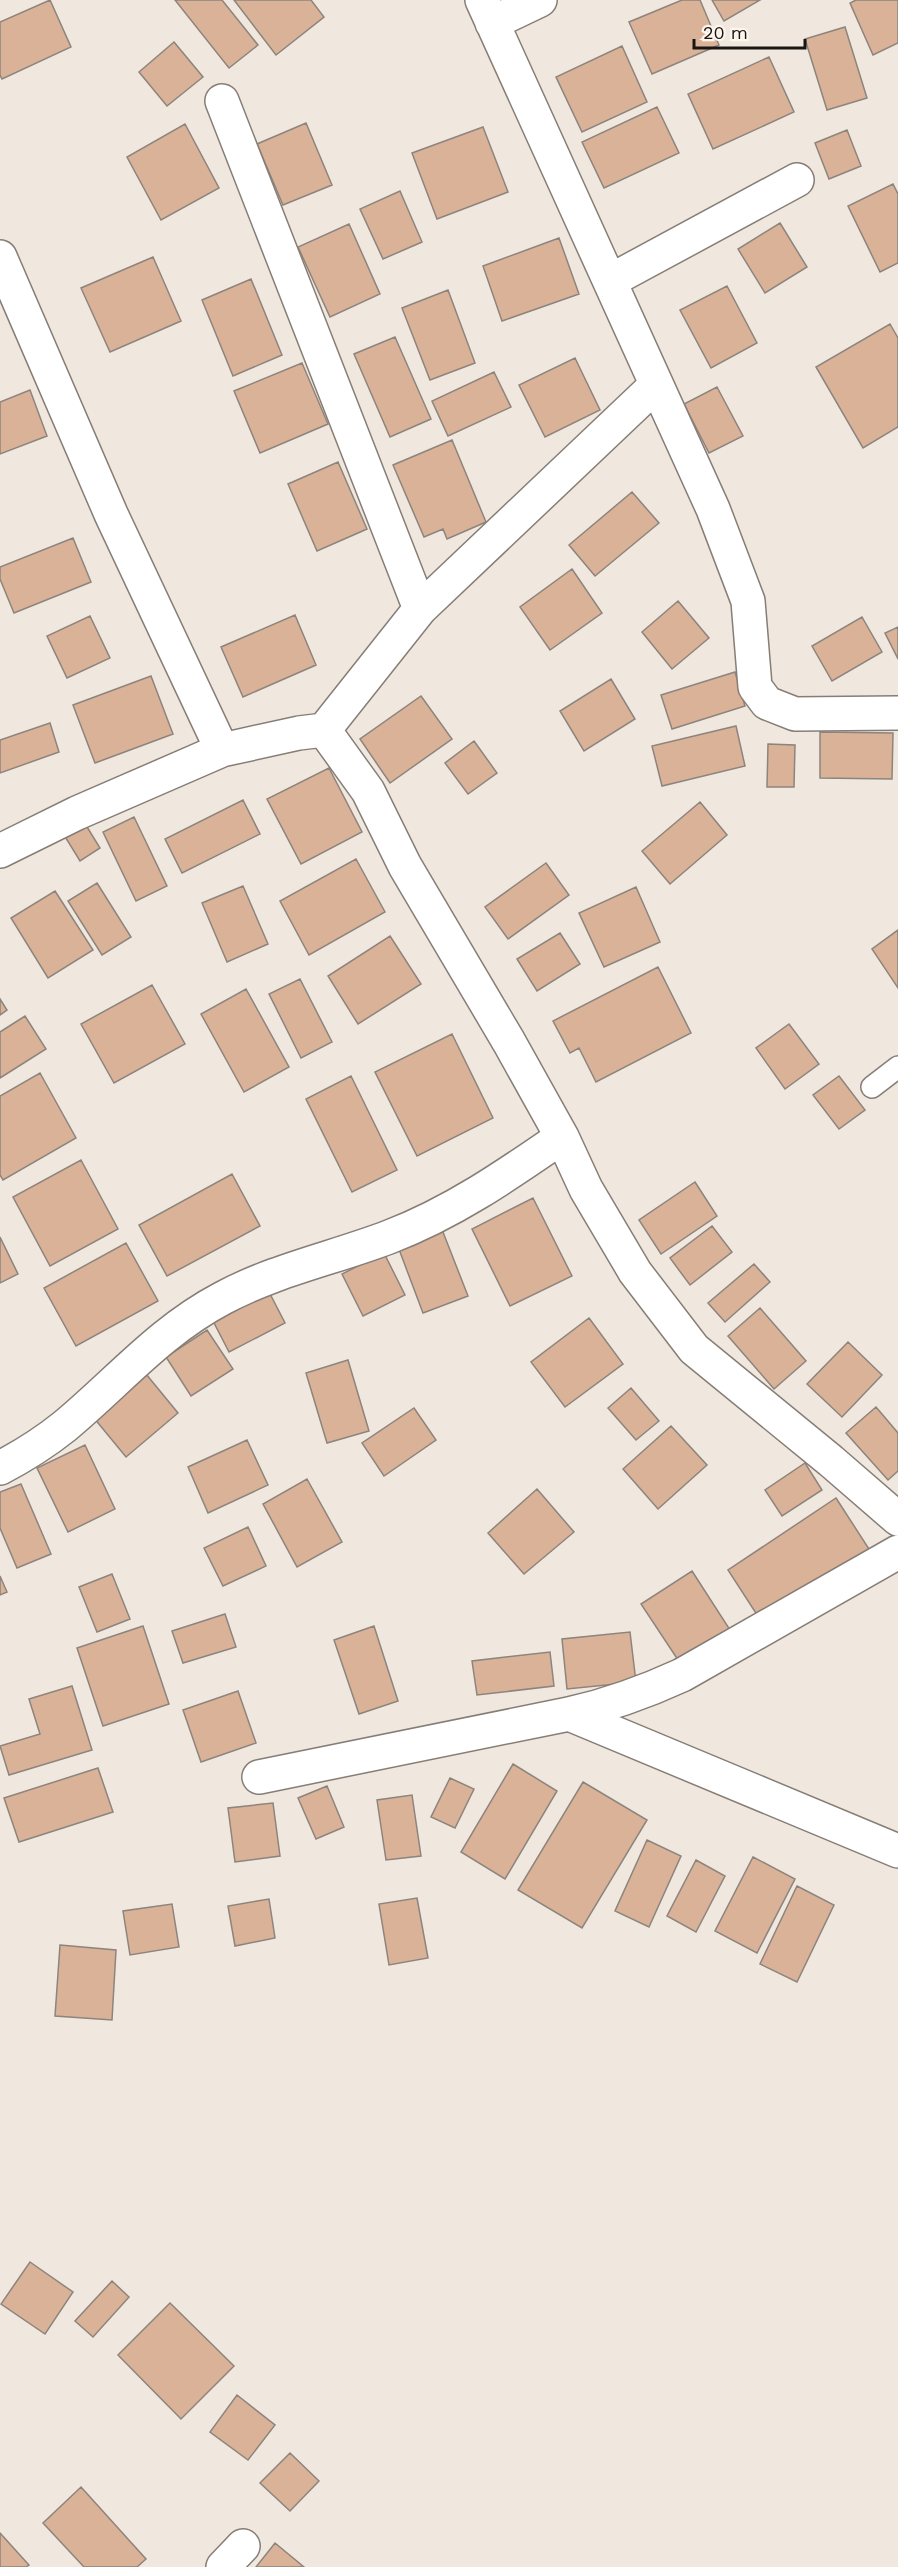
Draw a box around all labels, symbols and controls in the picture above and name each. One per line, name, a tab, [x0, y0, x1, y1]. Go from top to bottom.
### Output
scale bar	[694, 12, 805, 50]
text: 20 m	[703, 22, 748, 43]

